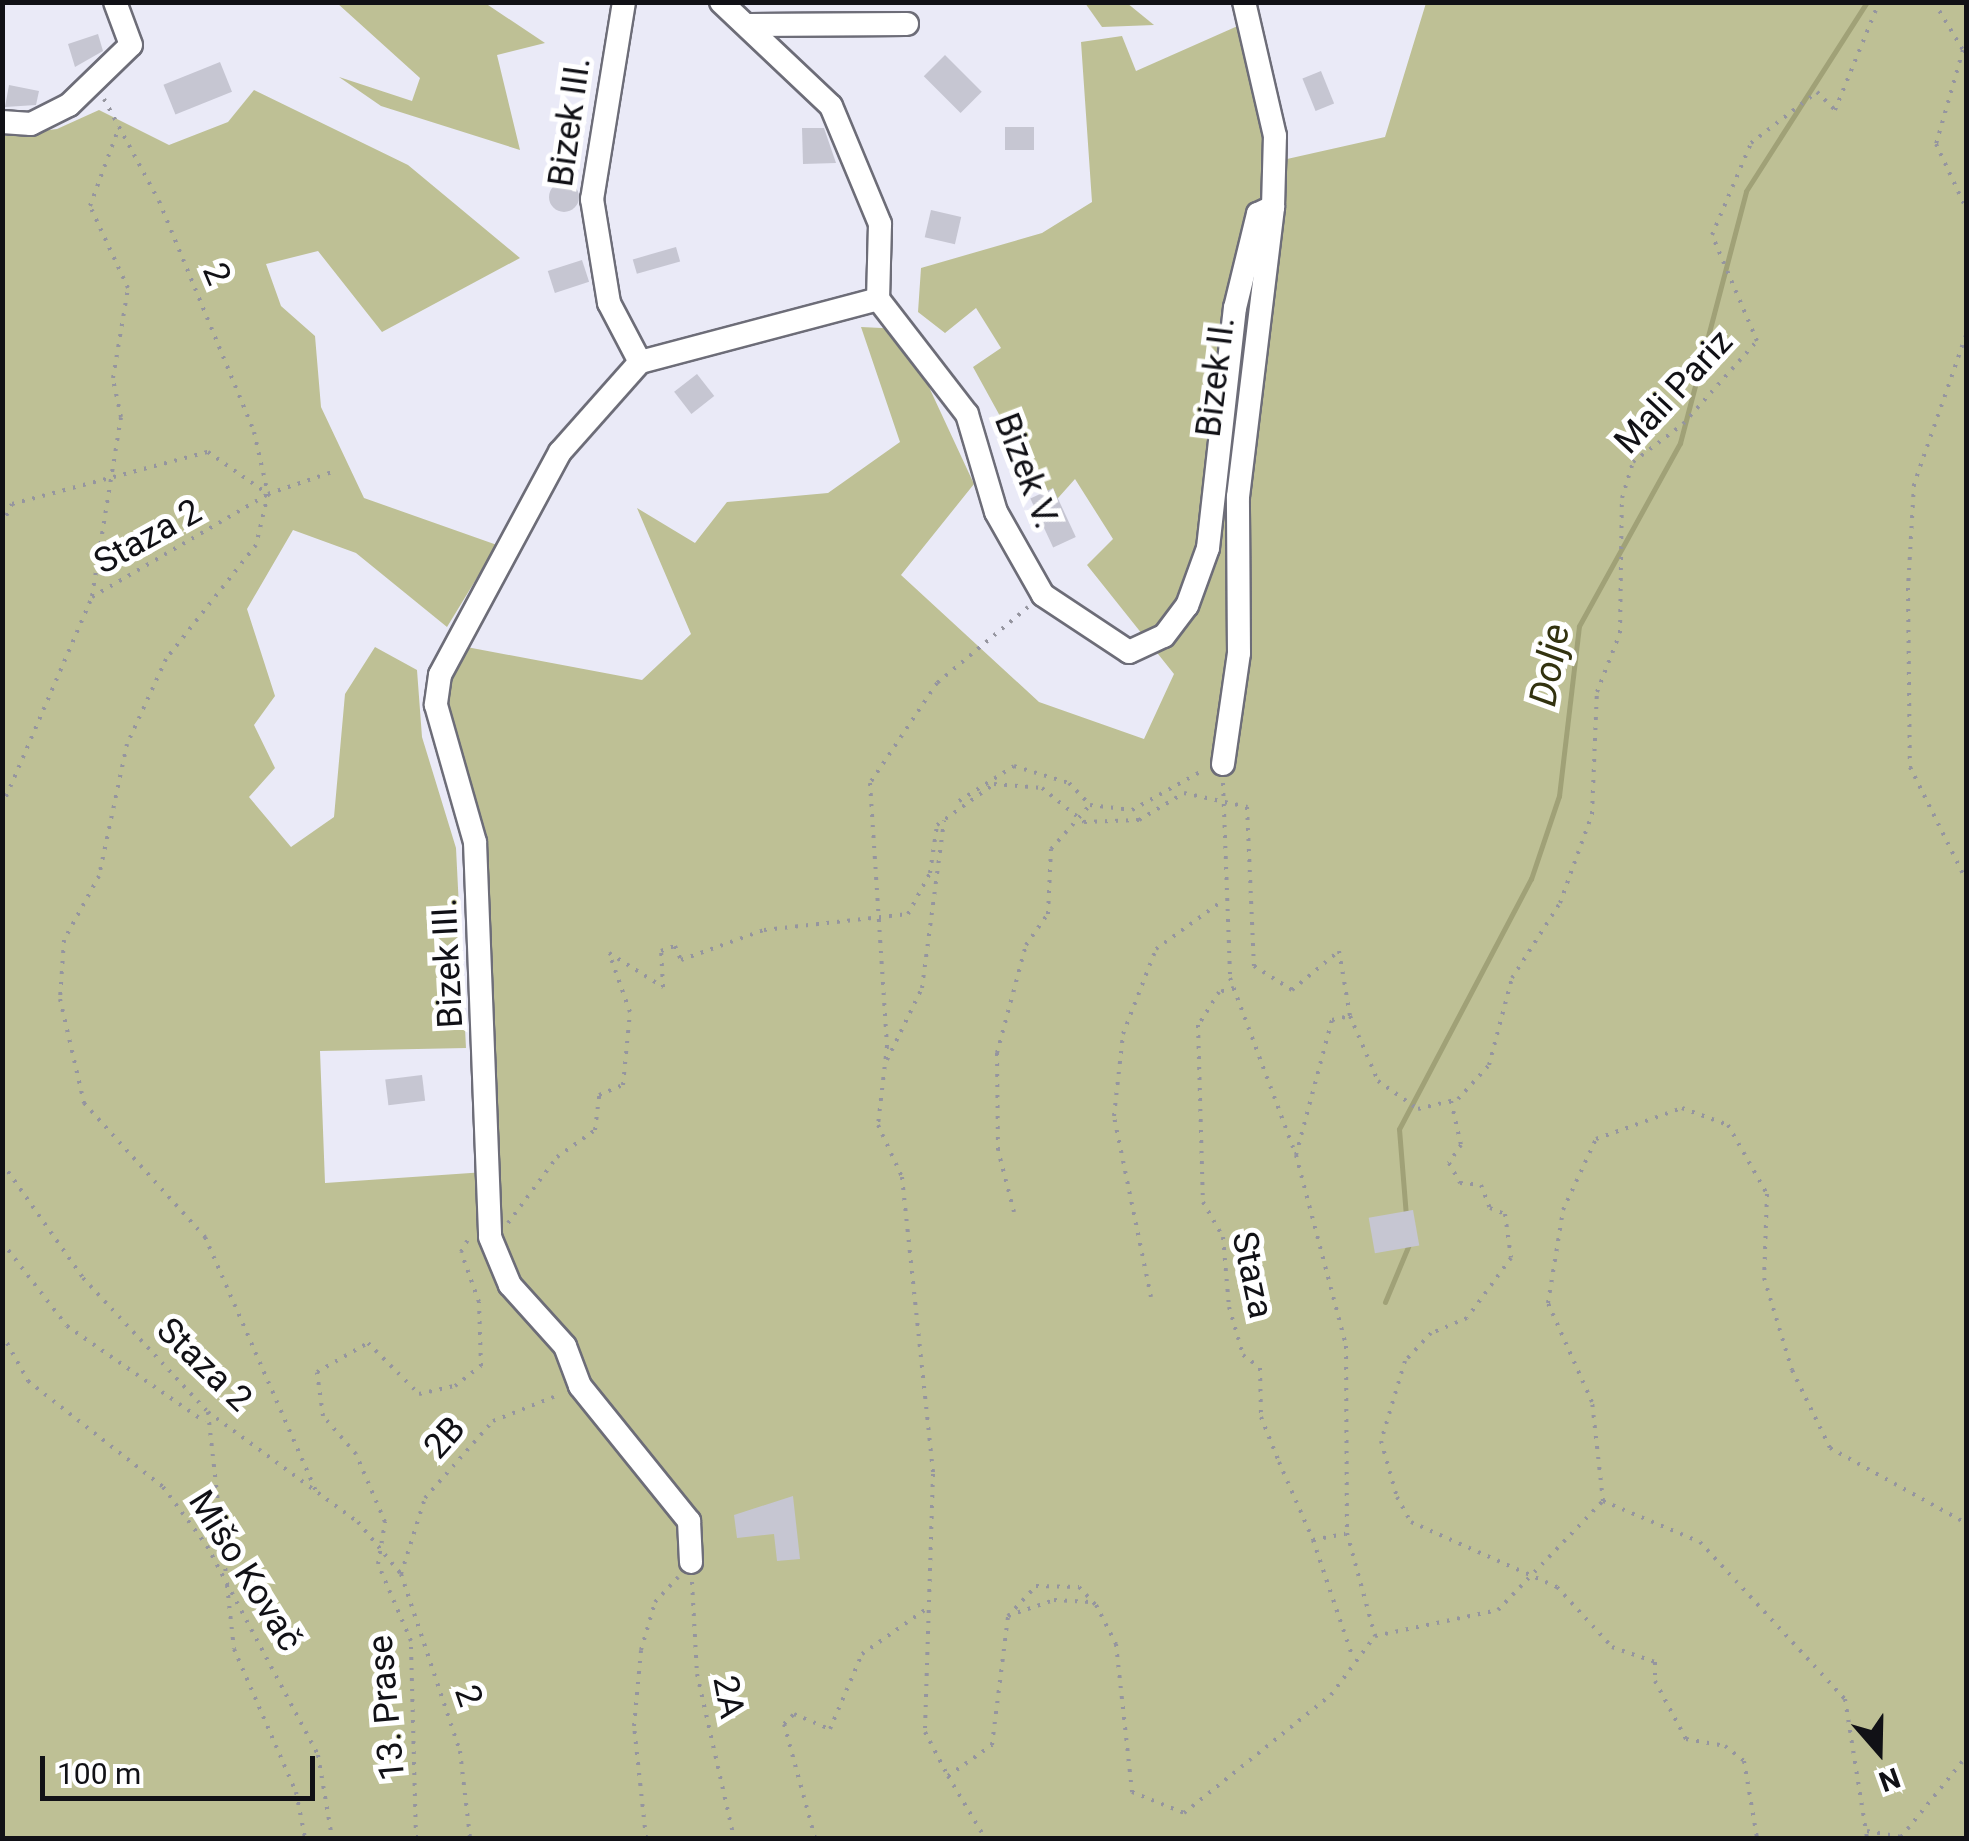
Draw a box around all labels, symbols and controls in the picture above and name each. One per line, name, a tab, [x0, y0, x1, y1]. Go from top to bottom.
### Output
street label: Bizek III.	[540, 55, 600, 189]
street label: 2	[193, 257, 239, 291]
street label: Bizek II.	[1188, 315, 1244, 439]
street label: Mali Pariz	[1606, 321, 1742, 463]
street label: Bizek V.	[985, 407, 1067, 535]
street label: Staza 2	[87, 491, 209, 583]
water label: Dolje	[1520, 620, 1580, 710]
street label: Bizek III.	[424, 897, 472, 1029]
street label: Staza	[1222, 1228, 1282, 1322]
street label: Staza 2	[148, 1310, 260, 1420]
street label: 2B	[416, 1409, 474, 1467]
street label: Mišo Kovač	[179, 1483, 311, 1659]
street label: 13. Prase	[360, 1633, 414, 1783]
street label: 2A	[703, 1672, 753, 1722]
street label: 2	[445, 1680, 491, 1712]
north arrow	[1829, 1701, 1929, 1801]
scale bar	[45, 1736, 320, 1798]
text: 100 m	[57, 1756, 141, 1791]
text: N	[1875, 1761, 1904, 1799]

